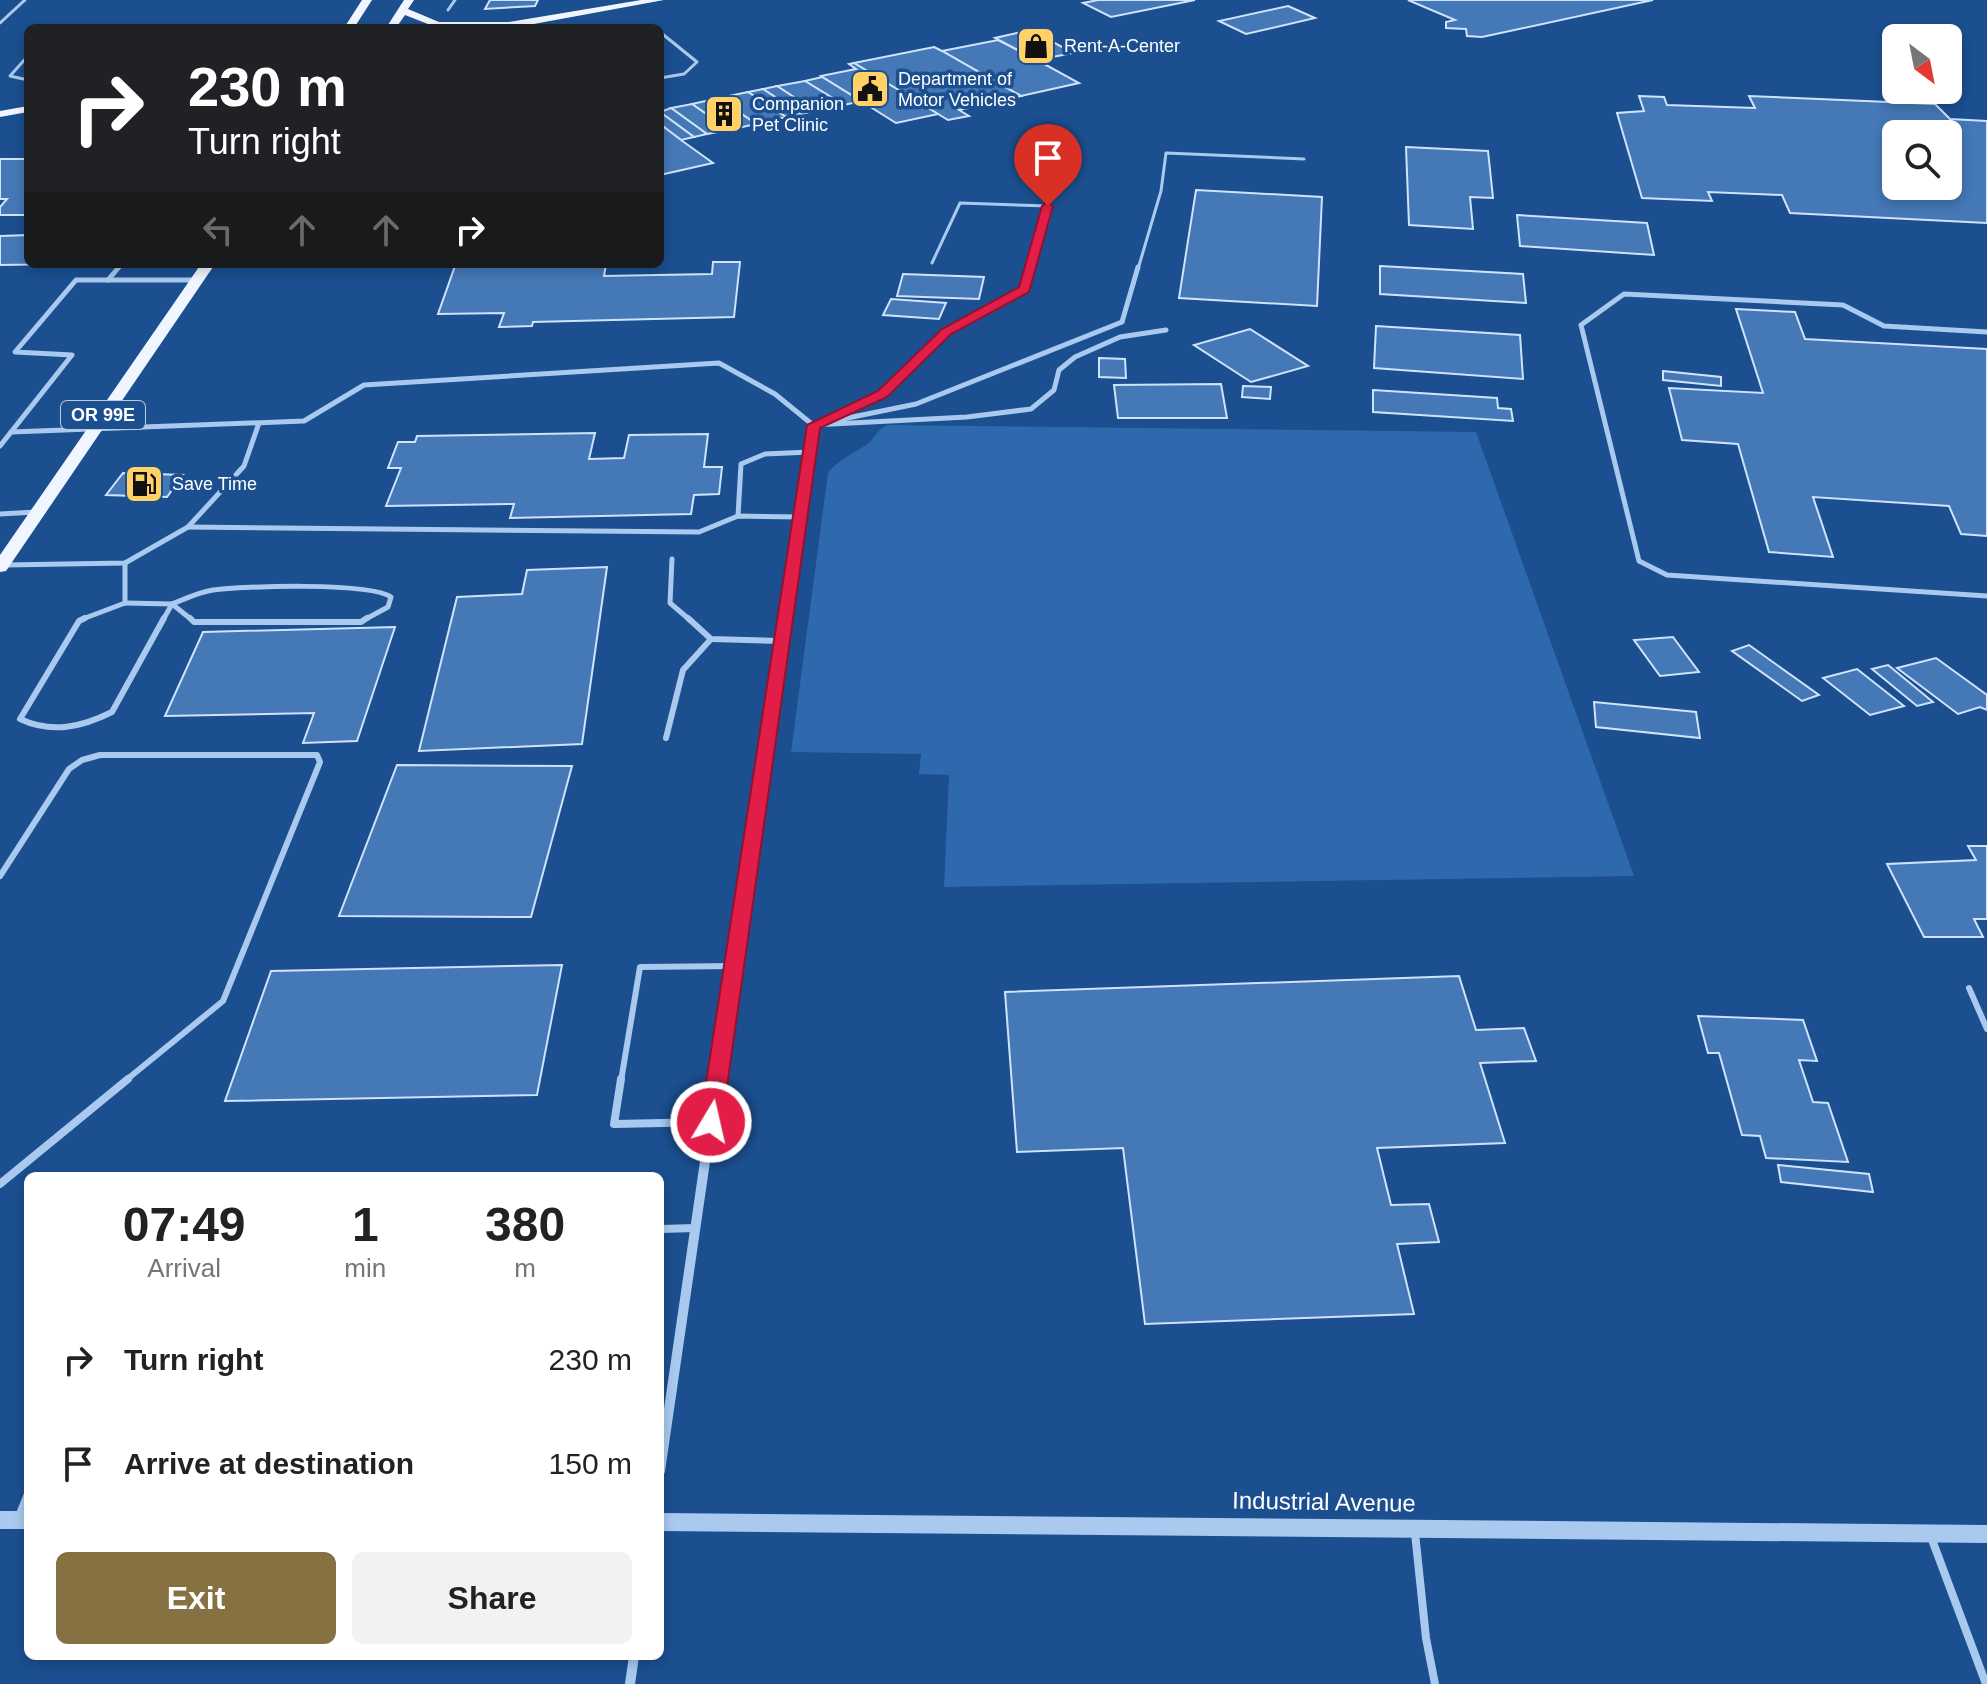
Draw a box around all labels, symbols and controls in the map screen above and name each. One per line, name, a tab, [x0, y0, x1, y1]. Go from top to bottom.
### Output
north arrow	[1882, 24, 1962, 104]
map controls	[1882, 24, 1962, 200]
shop icon: Rent-A-Center	[1015, 25, 1057, 67]
place label: Rent-A-Center	[1064, 36, 1180, 56]
text: 230 m	[188, 55, 347, 118]
icon: right	[56, 56, 160, 160]
public building icon: Department of Motor Vehicles	[849, 68, 891, 110]
place label: Department of Motor Vehicles	[898, 69, 1016, 110]
building icon: Companion Pet Clinic	[703, 93, 745, 135]
place label: Companion Pet Clinic	[752, 94, 844, 135]
button: search	[1882, 120, 1962, 200]
text: Turn right	[188, 121, 341, 162]
pin	[1014, 124, 1082, 206]
icon: arrive	[1026, 136, 1070, 180]
icon: left	[196, 208, 240, 252]
icon: ahead	[280, 208, 324, 252]
icon: ahead	[364, 208, 408, 252]
icon: right	[448, 208, 492, 252]
road number: OR 99E	[61, 401, 145, 429]
fuel station icon: Save Time	[123, 463, 165, 505]
place label: Save Time	[172, 474, 257, 494]
position arrow	[669, 1080, 753, 1164]
text: 07:49	[123, 1198, 246, 1251]
text: 1	[352, 1198, 379, 1251]
text: 380	[485, 1198, 565, 1251]
text: Arrival	[147, 1253, 221, 1283]
text: min	[344, 1253, 386, 1283]
text: m	[514, 1253, 536, 1283]
icon: right	[56, 1338, 100, 1382]
text: Turn right	[124, 1343, 263, 1376]
text: 230 m	[549, 1343, 632, 1376]
icon: arrive	[56, 1442, 100, 1486]
text: Arrive at destination	[124, 1447, 414, 1480]
text: 150 m	[549, 1447, 632, 1480]
street label: Industrial Avenue	[1232, 1486, 1416, 1517]
button: Exit	[56, 1552, 336, 1644]
button: Share	[352, 1552, 632, 1644]

